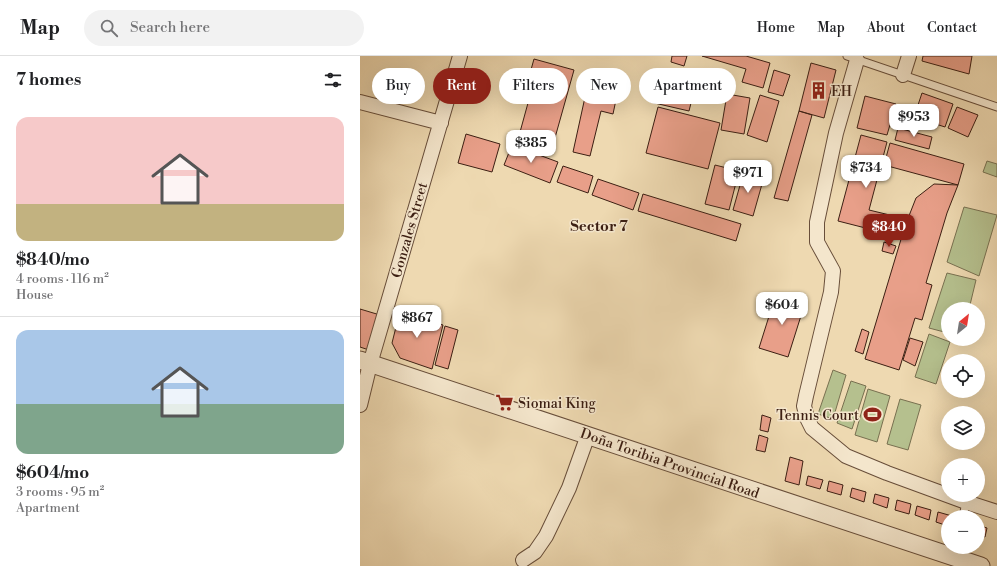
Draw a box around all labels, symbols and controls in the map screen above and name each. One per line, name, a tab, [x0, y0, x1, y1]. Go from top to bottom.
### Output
search box	[84, 10, 364, 46]
text: Map	[20, 16, 60, 40]
icon: search	[98, 17, 120, 39]
text: Search here	[130, 18, 210, 37]
text: Home	[757, 19, 795, 37]
text: Map	[817, 19, 845, 37]
text: About	[867, 19, 905, 37]
text: Contact	[927, 19, 977, 37]
chip: Buy	[372, 68, 425, 104]
chip: Rent	[433, 68, 491, 104]
chip: Filters	[499, 68, 568, 104]
chip: New	[576, 68, 631, 104]
chip: Apartment	[639, 68, 736, 104]
text: 7 homes	[16, 69, 81, 91]
icon: filters	[322, 69, 344, 91]
building icon: EH	[808, 81, 828, 101]
place label: EH	[831, 83, 853, 101]
pin: $953	[890, 104, 938, 138]
text: $953	[898, 109, 930, 125]
pin: $385	[507, 130, 555, 164]
text: $385	[515, 135, 547, 151]
icon: home	[144, 143, 216, 215]
pin: $734	[842, 155, 890, 189]
pin: $971	[724, 160, 772, 194]
text: $734	[850, 160, 882, 176]
text: $971	[733, 165, 763, 181]
street label: Gonzales Street	[388, 180, 432, 280]
pin: $840	[865, 214, 913, 248]
district label: Sector 7	[570, 217, 628, 236]
text: $840	[872, 219, 906, 235]
text: $840/mo	[16, 249, 90, 271]
text: 4 rooms · 116 m²	[16, 271, 109, 287]
text: House	[16, 287, 53, 303]
pin: $604	[758, 292, 806, 326]
text: $604	[765, 297, 799, 313]
north arrow	[941, 302, 985, 346]
map controls	[941, 302, 985, 554]
pin: $867	[393, 305, 441, 339]
text: $867	[401, 310, 433, 326]
button: locate	[941, 354, 985, 398]
icon: home	[144, 356, 216, 428]
supermarket icon: Siomai King	[495, 393, 515, 413]
place label: Siomai King	[518, 395, 597, 413]
sports icon: Tennis Court	[862, 405, 882, 425]
button: layers	[941, 406, 985, 450]
place label: Tennis Court	[776, 407, 859, 425]
street label: Doña Toribia Provincial Road	[578, 425, 762, 503]
button: +	[941, 458, 985, 502]
text: $604/mo	[16, 462, 89, 484]
text: 3 rooms · 95 m²	[16, 484, 104, 500]
text: Apartment	[16, 500, 80, 516]
button: −	[941, 510, 985, 554]

